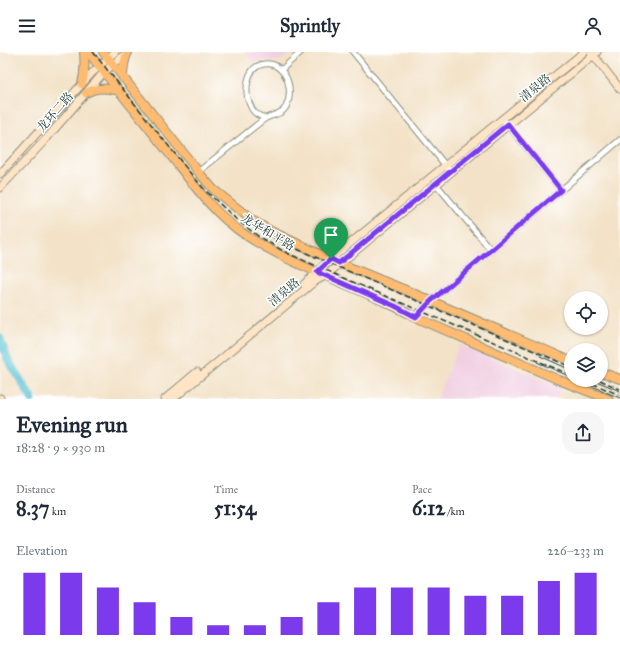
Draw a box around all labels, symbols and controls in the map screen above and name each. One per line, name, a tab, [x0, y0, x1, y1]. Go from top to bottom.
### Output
icon: menu	[16, 15, 38, 37]
text: Sprintly	[280, 15, 340, 37]
icon: person	[582, 15, 604, 37]
street label: 清泉路	[517, 71, 553, 105]
street label: 龙环二路	[34, 89, 76, 135]
street label: 龙华和平路	[239, 211, 297, 253]
pin	[314, 218, 348, 259]
icon: arrive	[320, 224, 342, 246]
street label: 清泉路	[266, 275, 302, 309]
map controls	[564, 291, 608, 387]
button: locate	[564, 291, 608, 335]
button: layers	[564, 343, 608, 387]
text: Evening run	[16, 411, 128, 438]
button: share	[562, 412, 604, 454]
text: 18:28 · 9 × 930 m	[16, 440, 105, 456]
text: Distance	[16, 483, 55, 496]
text: Time	[214, 483, 238, 496]
text: Pace	[412, 483, 432, 496]
text: 8.37	[16, 496, 49, 520]
text: 51:54	[214, 496, 256, 520]
text: 6:12	[412, 496, 445, 520]
text: km	[49, 505, 66, 518]
text: /km	[445, 505, 465, 518]
text: Elevation	[16, 543, 68, 559]
text: 226–233 m	[547, 543, 604, 559]

